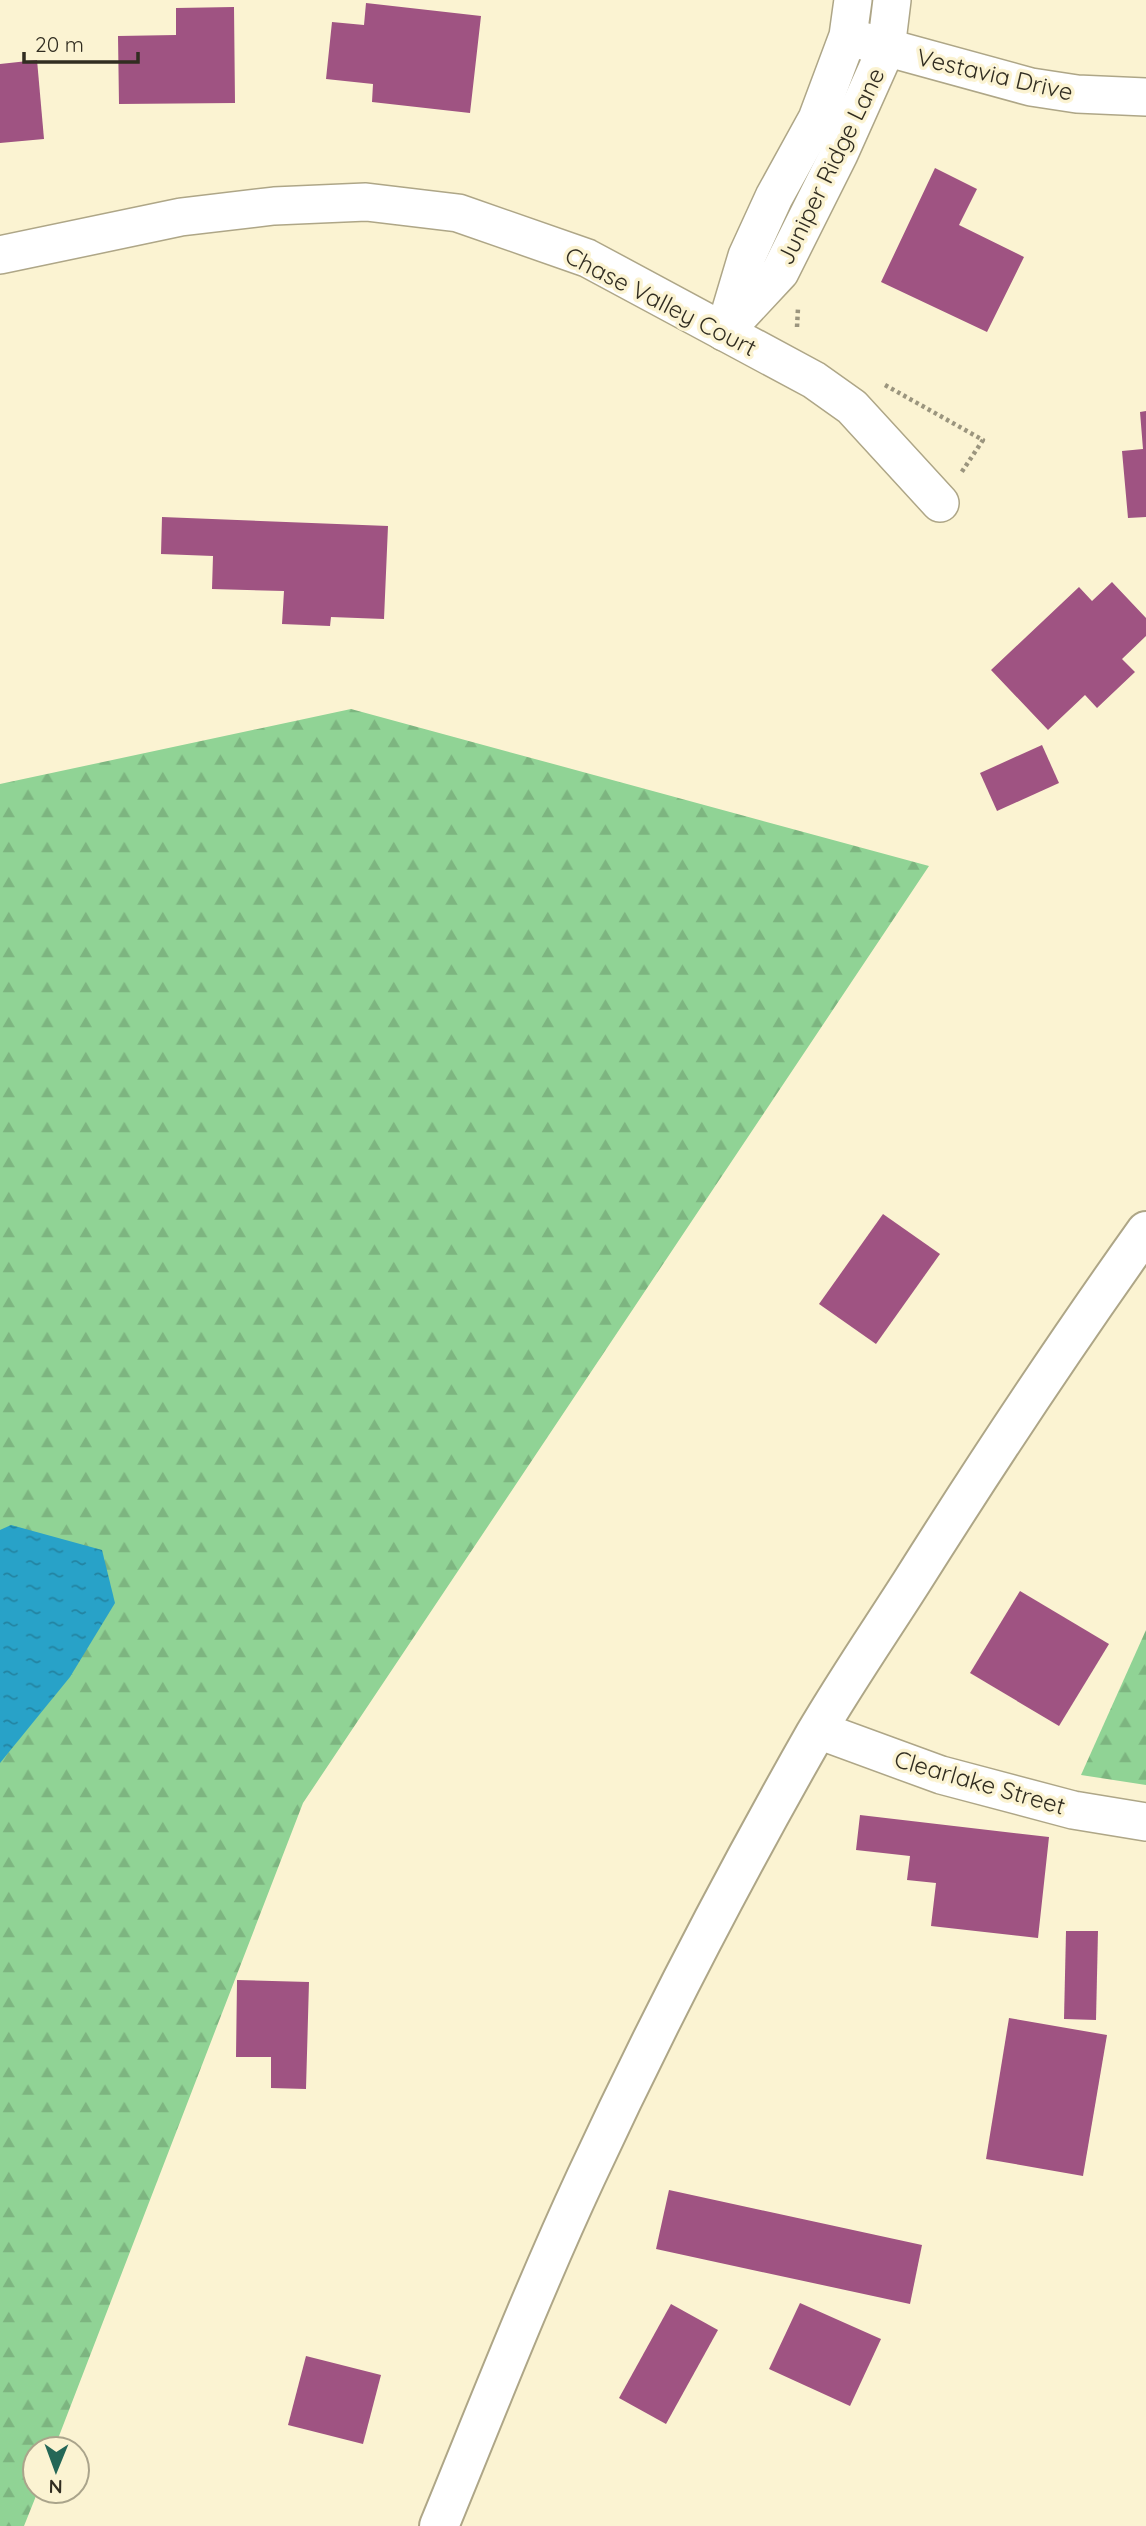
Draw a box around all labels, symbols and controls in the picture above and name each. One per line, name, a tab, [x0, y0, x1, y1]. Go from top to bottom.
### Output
scale bar	[24, 21, 138, 65]
text: 20 m	[35, 31, 84, 57]
street label: Vestavia Drive	[914, 41, 1076, 107]
street label: Juniper Ridge Lane	[769, 63, 891, 269]
street label: Chase Valley Court	[560, 240, 762, 362]
street label: Clearlake Street	[891, 1743, 1069, 1821]
north arrow	[21, 2435, 91, 2505]
text: N	[49, 2475, 63, 2499]

